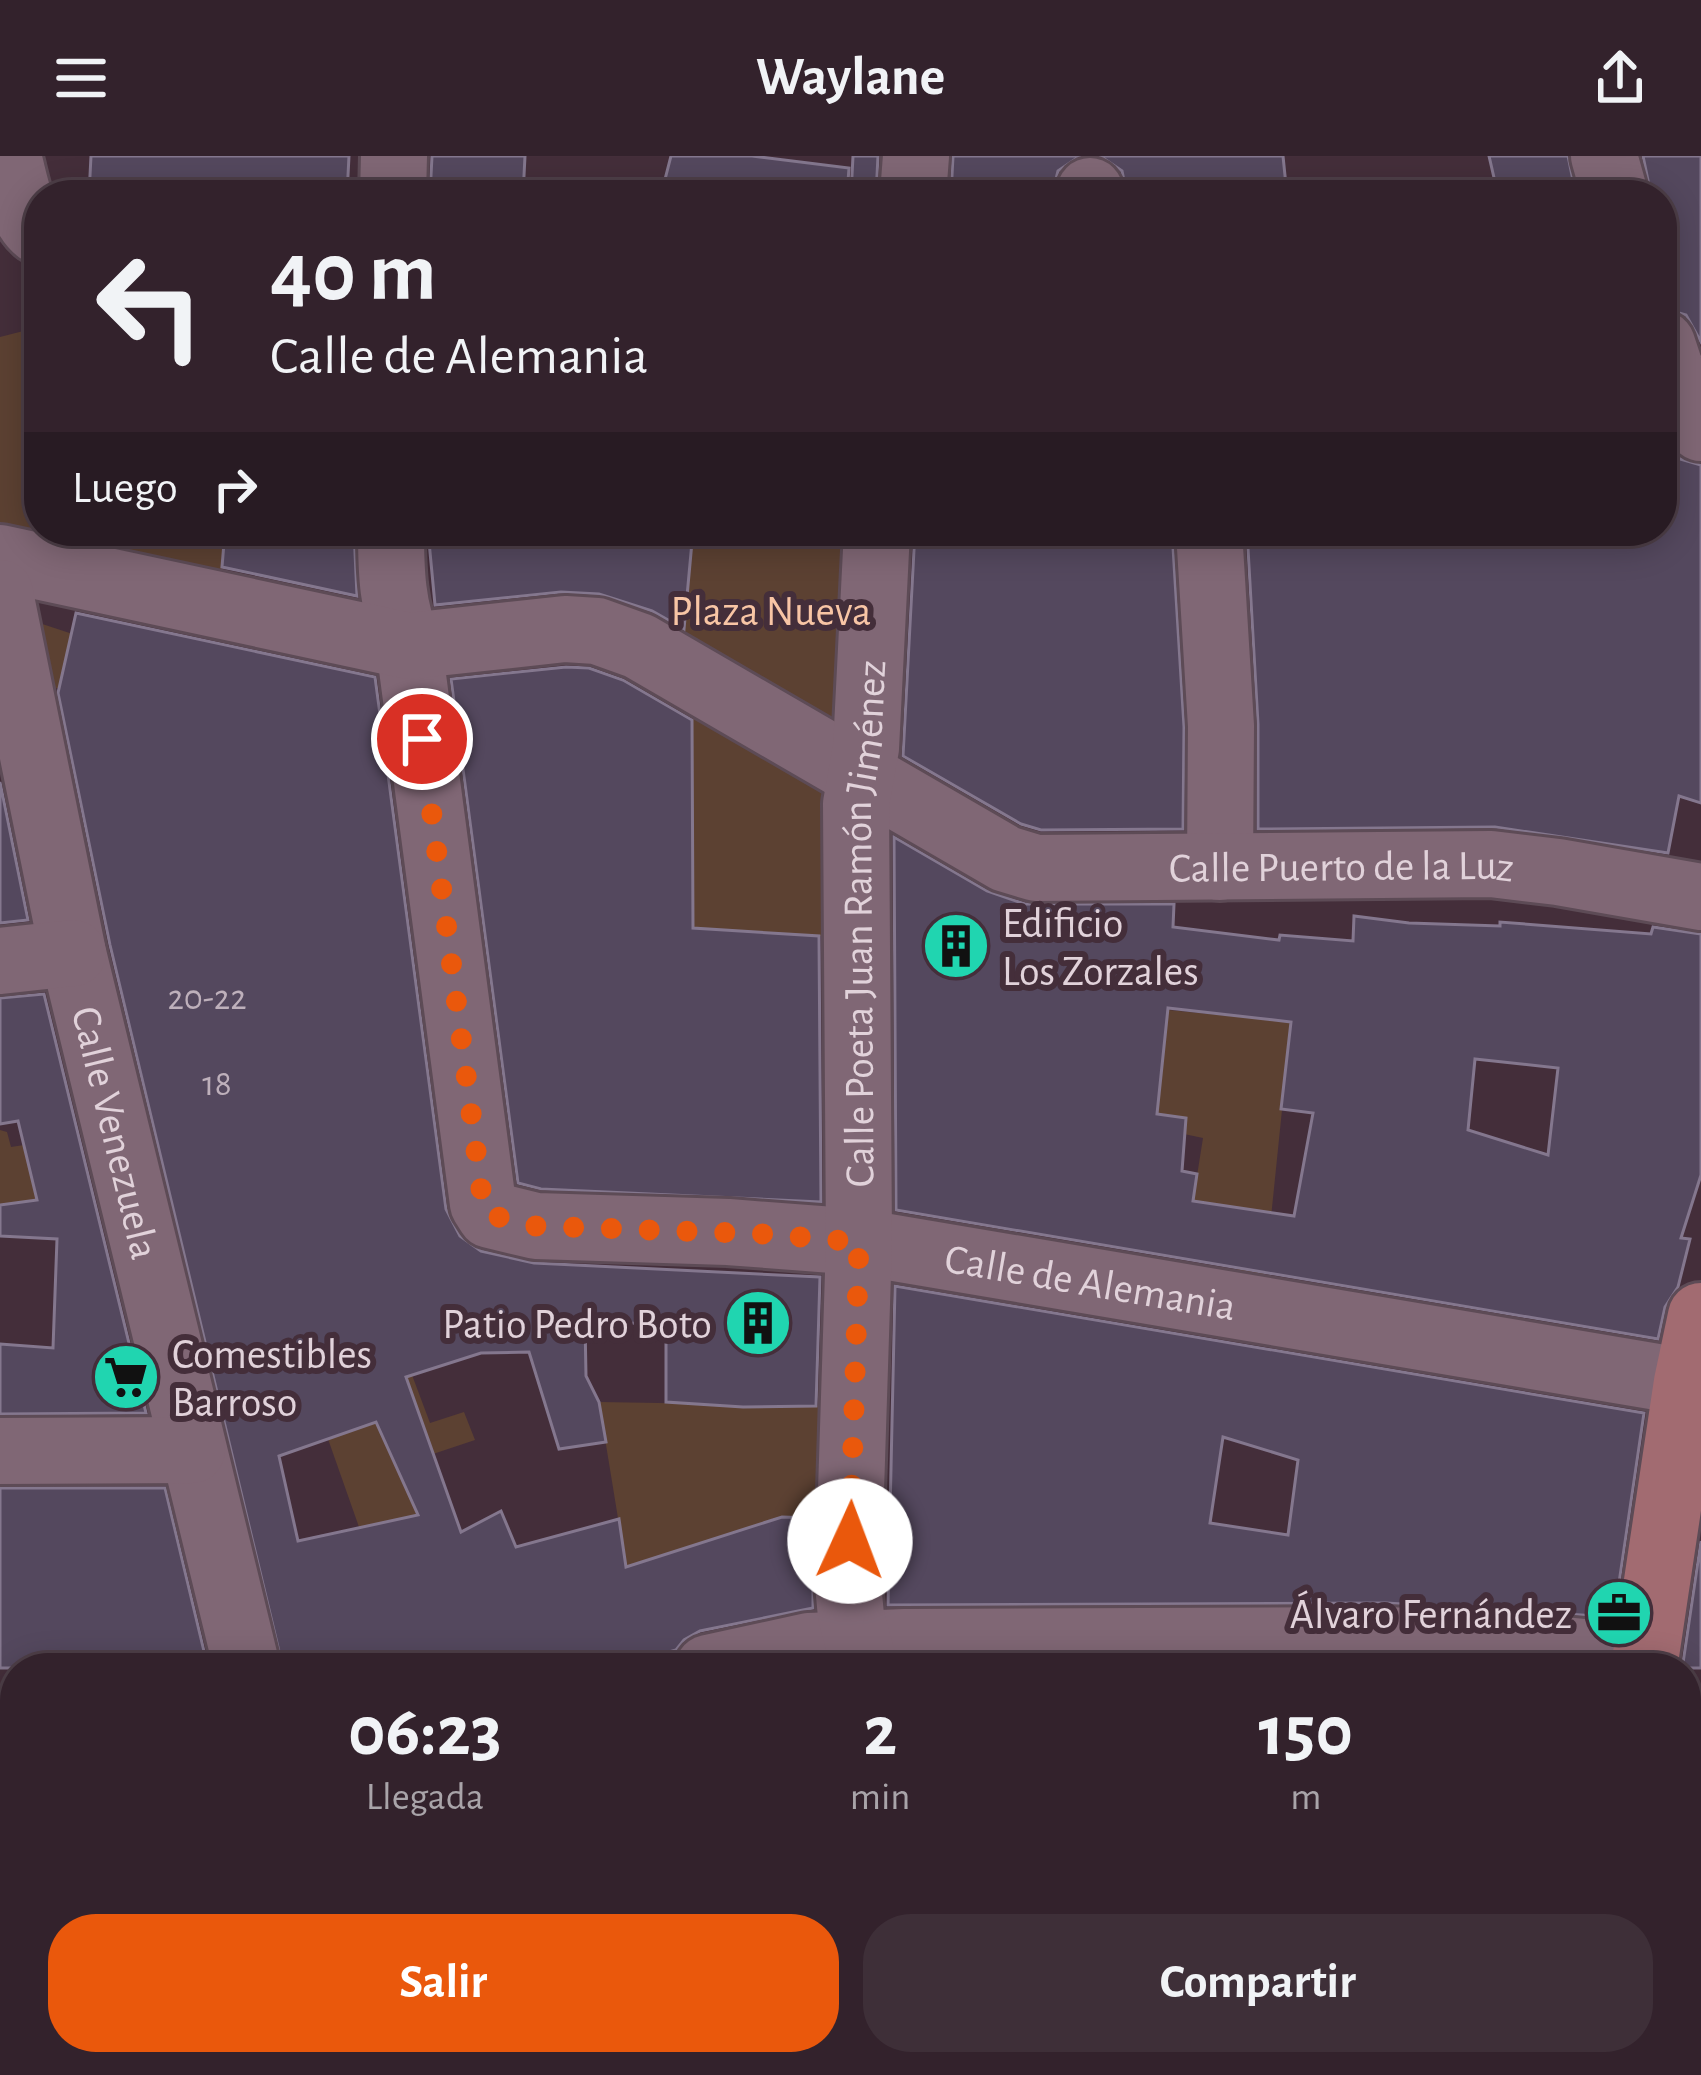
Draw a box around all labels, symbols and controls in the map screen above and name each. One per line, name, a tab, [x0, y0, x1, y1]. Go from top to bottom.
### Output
icon: menu	[48, 45, 114, 111]
icon: share	[1587, 45, 1653, 111]
text: Waylane	[756, 51, 945, 105]
icon: left	[72, 228, 228, 384]
text: 40 m	[270, 232, 437, 316]
text: Calle de Alemania	[270, 330, 648, 384]
icon: right	[202, 456, 268, 522]
text: Luego	[72, 466, 178, 511]
park label: Plaza Nueva	[671, 591, 871, 633]
street label: Calle Poeta Juan Ramón Jiménez	[837, 659, 893, 1187]
pin	[371, 688, 473, 790]
icon: arrive	[389, 706, 455, 772]
street label: Calle Puerto de la Luz	[1169, 845, 1516, 890]
place label: Edificio Los Zorzales	[1002, 903, 1199, 993]
building icon: Edificio Los Zorzales	[921, 911, 991, 981]
house number: 20-22	[167, 980, 247, 1016]
street label: Calle Venezuela	[64, 1002, 166, 1263]
house number: 18	[202, 1066, 232, 1102]
street label: Calle de Alemania	[942, 1238, 1239, 1328]
building icon: Patio Pedro Boto	[723, 1288, 793, 1358]
place label: Patio Pedro Boto	[442, 1304, 712, 1346]
place label: Comestibles Barroso	[172, 1334, 372, 1424]
supermarket icon: Comestibles Barroso	[91, 1342, 161, 1412]
position arrow	[787, 1478, 913, 1604]
office icon: Álvaro Fernández	[1584, 1578, 1654, 1648]
place label: Álvaro Fernández	[1290, 1590, 1572, 1636]
text: 06:23	[348, 1696, 502, 1768]
text: 2	[863, 1696, 897, 1768]
text: 150	[1258, 1696, 1353, 1768]
text: Llegada	[366, 1778, 484, 1817]
text: min	[850, 1778, 910, 1817]
text: m	[1290, 1778, 1321, 1817]
button: Salir	[48, 1914, 839, 2052]
button: Compartir	[863, 1914, 1653, 2052]

